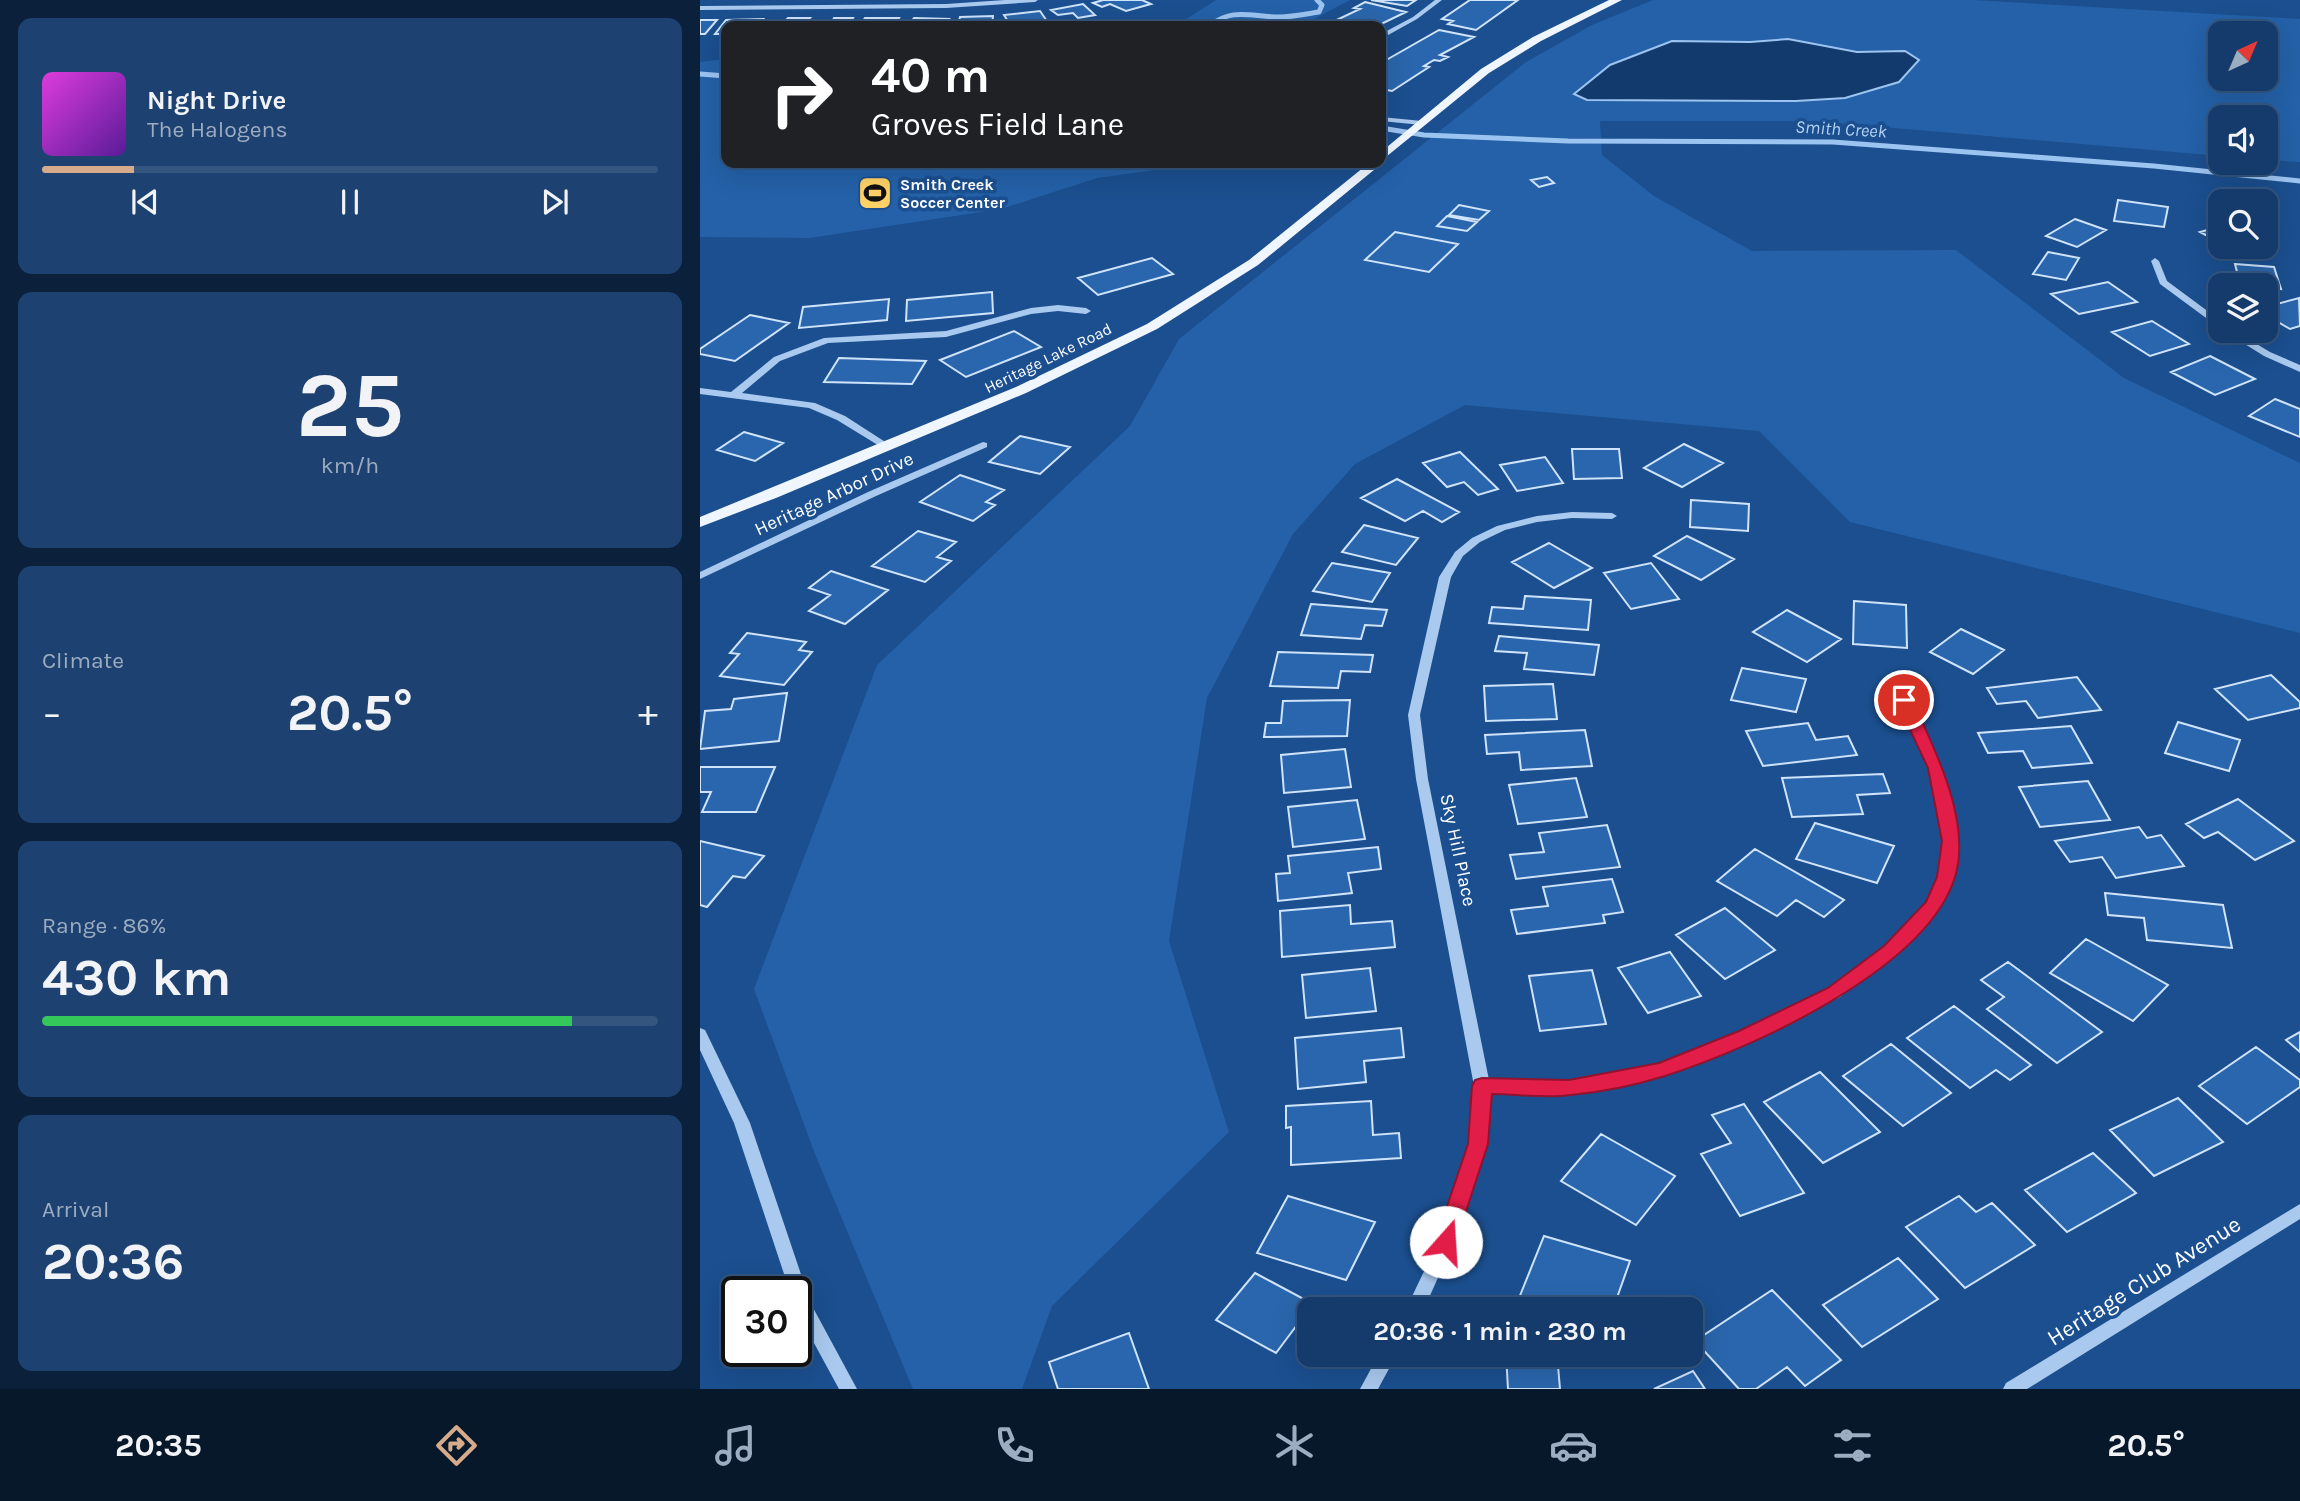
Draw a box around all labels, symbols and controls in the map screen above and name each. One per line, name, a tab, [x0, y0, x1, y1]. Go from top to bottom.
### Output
north arrow	[2208, 21, 2278, 91]
map controls	[2208, 21, 2278, 343]
text: 40 m	[871, 47, 990, 104]
icon: right	[756, 49, 847, 140]
text: Night Drive	[147, 85, 286, 116]
button: sound	[2208, 105, 2278, 175]
text: Groves Field Lane	[871, 106, 1124, 143]
text: The Halogens	[147, 116, 287, 143]
water label: Smith Creek	[1795, 116, 1888, 142]
sports icon: Smith Creek Soccer Center	[856, 174, 894, 212]
place label: Smith Creek Soccer Center	[900, 175, 1005, 212]
icon: previous	[126, 183, 164, 221]
icon: pause	[331, 183, 369, 221]
icon: next	[536, 183, 574, 221]
button: search	[2208, 189, 2278, 259]
button: layers	[2208, 273, 2278, 343]
street label: Heritage Lake Road	[981, 319, 1115, 397]
text: 25	[296, 353, 404, 459]
street label: Heritage Arbor Drive	[751, 448, 917, 540]
text: km/h	[321, 452, 379, 479]
text: Climate	[42, 647, 124, 674]
pin	[1874, 670, 1934, 730]
icon: arrive	[1885, 681, 1923, 719]
text: 20.5°	[287, 682, 413, 743]
text: −	[42, 691, 62, 736]
text: +	[638, 691, 658, 736]
street label: Sky Hill Place	[1435, 792, 1481, 908]
text: Range · 86%	[42, 912, 166, 939]
text: 430 km	[42, 947, 231, 1008]
text: Arrival	[42, 1196, 109, 1223]
position arrow	[1409, 1205, 1483, 1279]
street label: Heritage Club Avenue	[2042, 1210, 2246, 1352]
text: 20:36	[42, 1231, 184, 1292]
speed limit sign: 30	[721, 1276, 812, 1367]
text: 20:36 · 1 min · 230 m	[1373, 1316, 1627, 1347]
icon: directions	[432, 1421, 481, 1470]
icon: music	[711, 1421, 760, 1470]
icon: phone	[990, 1421, 1039, 1470]
icon: climate	[1270, 1421, 1319, 1470]
icon: car	[1549, 1421, 1598, 1470]
icon: filters	[1828, 1421, 1877, 1470]
text: 20:35	[115, 1427, 202, 1464]
text: 20.5°	[2107, 1427, 2185, 1464]

